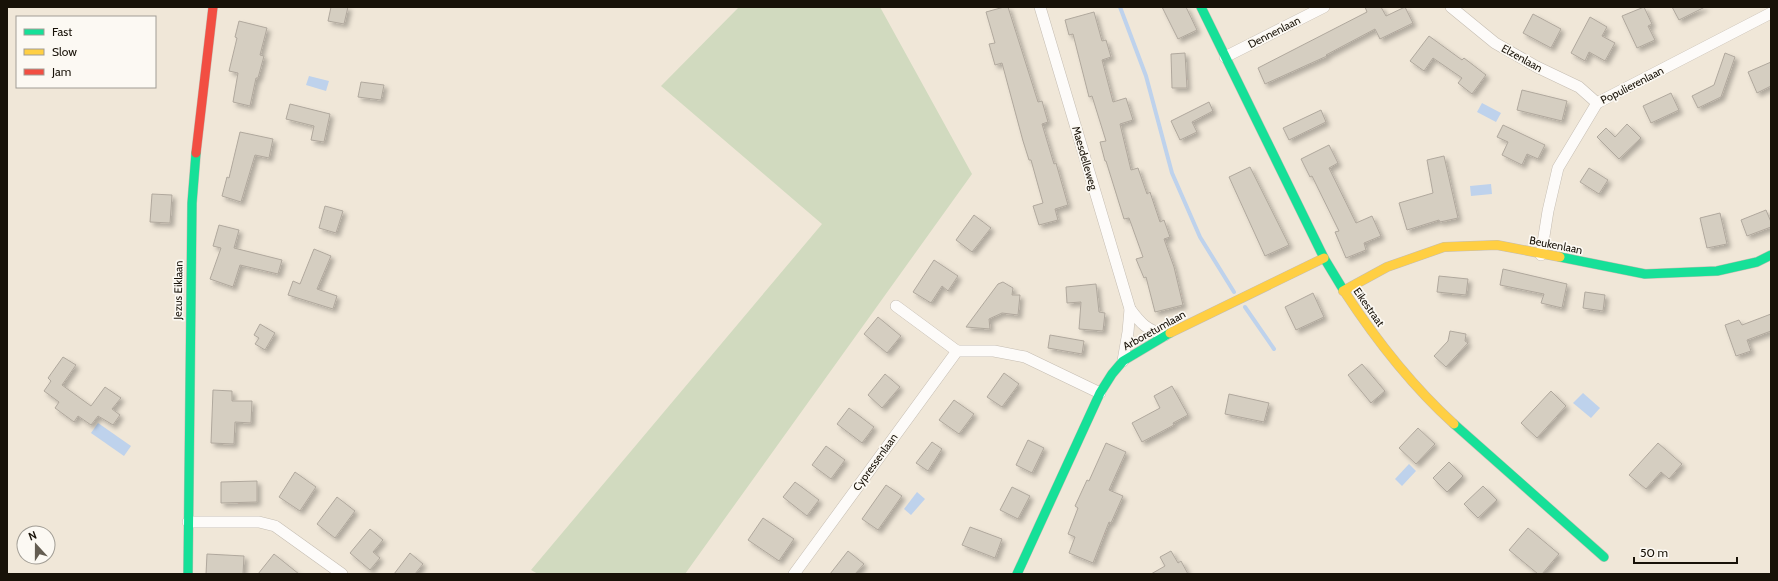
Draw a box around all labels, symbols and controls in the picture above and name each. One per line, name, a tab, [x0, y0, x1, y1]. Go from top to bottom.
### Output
street label: Dennenlaan	[1245, 13, 1303, 51]
legend	[16, 16, 156, 88]
text: Fast	[52, 24, 72, 39]
street label: Elzenlaan	[1499, 41, 1545, 75]
text: Slow	[52, 44, 77, 59]
street label: Populierenlaan	[1598, 63, 1666, 107]
text: Jam	[51, 64, 71, 79]
street label: Maesdelleweg	[1069, 124, 1101, 192]
street label: Beukenlaan	[1528, 233, 1584, 257]
street label: Jezus Eiklaan	[170, 260, 186, 321]
street label: Eikestraat	[1350, 285, 1388, 330]
street label: Arboretumlaan	[1120, 307, 1188, 353]
street label: Cypressenlaan	[849, 431, 901, 493]
north arrow	[16, 525, 56, 565]
text: N	[26, 528, 39, 544]
scale bar	[1634, 539, 1737, 565]
text: 50 m	[1640, 545, 1668, 560]

